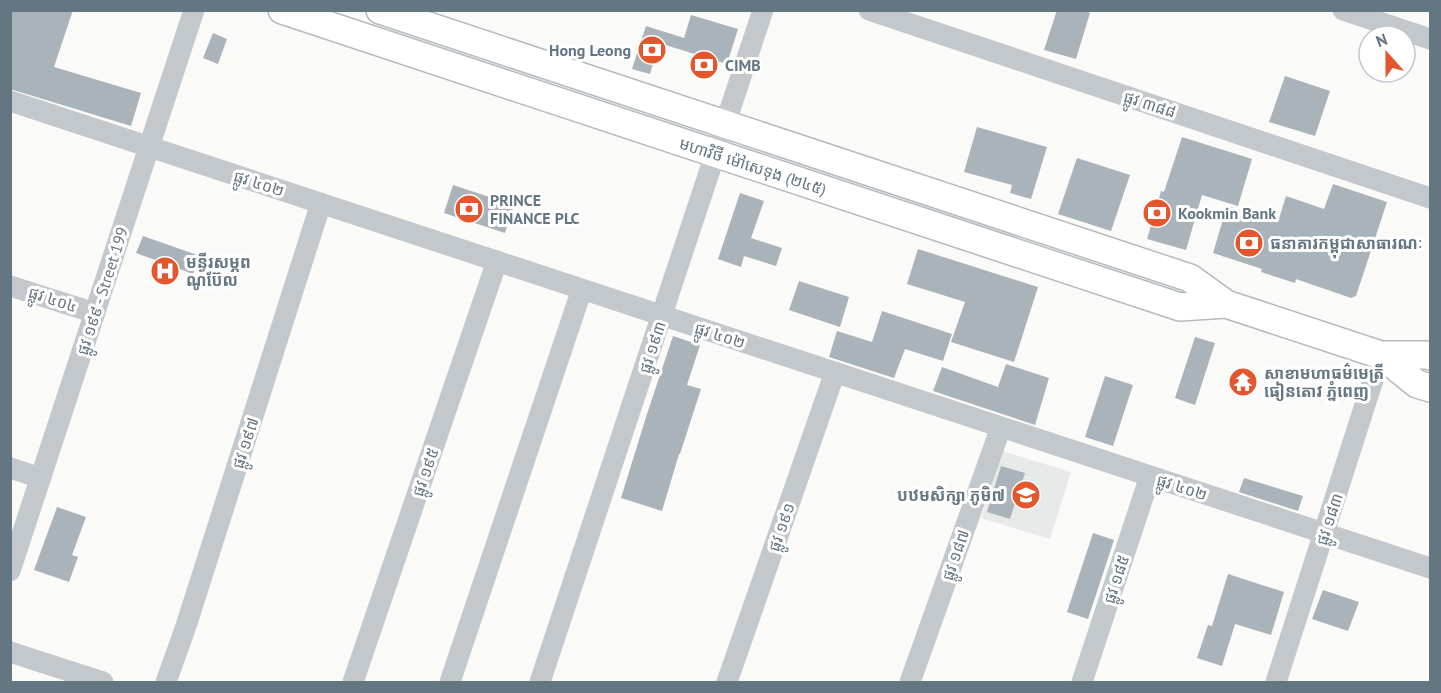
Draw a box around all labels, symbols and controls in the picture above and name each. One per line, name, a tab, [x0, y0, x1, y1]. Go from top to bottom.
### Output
north arrow	[1357, 24, 1417, 84]
text: N	[1373, 29, 1390, 51]
bank icon: Hong Leong	[636, 34, 668, 66]
place label: Hong Leong	[549, 40, 631, 60]
bank icon: CIMB	[688, 49, 720, 81]
place label: CIMB	[725, 55, 761, 75]
street label: ផ្លូវ ៣៨៨	[1120, 86, 1179, 126]
street label: មហាវិថី ម៉ៅសេទុង (២៤៥)	[677, 132, 829, 201]
street label: ផ្លូវ ៤០២	[230, 165, 287, 205]
place label: PRINCE FINANCE PLC	[490, 190, 580, 228]
bank icon: PRINCE FINANCE PLC	[453, 193, 485, 225]
bank icon: Kookmin Bank	[1141, 197, 1173, 229]
place label: Kookmin Bank	[1178, 203, 1276, 223]
street label: ផ្លូវ ១៩៩ - Street 199	[72, 225, 137, 359]
bank icon: ធនាគារកម្ពុជាសាធារណៈ	[1233, 227, 1265, 259]
place label: ធនាគារកម្ពុជាសាធារណៈ	[1270, 233, 1422, 259]
place label: មន្ទីរសម្ភព ណូប៊ែល	[186, 252, 251, 291]
hospital icon: មន្ទីរសម្ភព ណូប៊ែល	[149, 255, 181, 287]
street label: ផ្លូវ ៤០៤	[25, 282, 80, 321]
street label: ផ្លូវ ៤០២	[691, 317, 748, 357]
street label: ផ្លូវ ១៩៣	[634, 318, 674, 377]
place label: សាខាមហាធម៌មេត្រី ធៀនតោវ ភ្នំពេញ	[1264, 362, 1384, 402]
temple icon: សាខាមហាធម៌មេត្រី ធៀនតោវ ភ្នំពេញ	[1227, 366, 1259, 398]
street label: ផ្លូវ ១៩៧	[227, 415, 267, 473]
street label: ផ្លូវ ១៩៥	[407, 445, 447, 501]
street label: ផ្លូវ ៤០២	[1153, 469, 1210, 509]
school or university icon: បឋមសិក្សា ភូមិ៧	[1010, 479, 1042, 511]
place label: បឋមសិក្សា ភូមិ៧	[897, 485, 1005, 506]
street label: ផ្លូវ ១៨៣	[1311, 490, 1351, 549]
street label: ផ្លូវ ១៩១	[763, 500, 803, 556]
street label: ផ្លូវ ១៨៧	[937, 527, 977, 585]
street label: ផ្លូវ ១៨៥	[1099, 552, 1138, 607]

